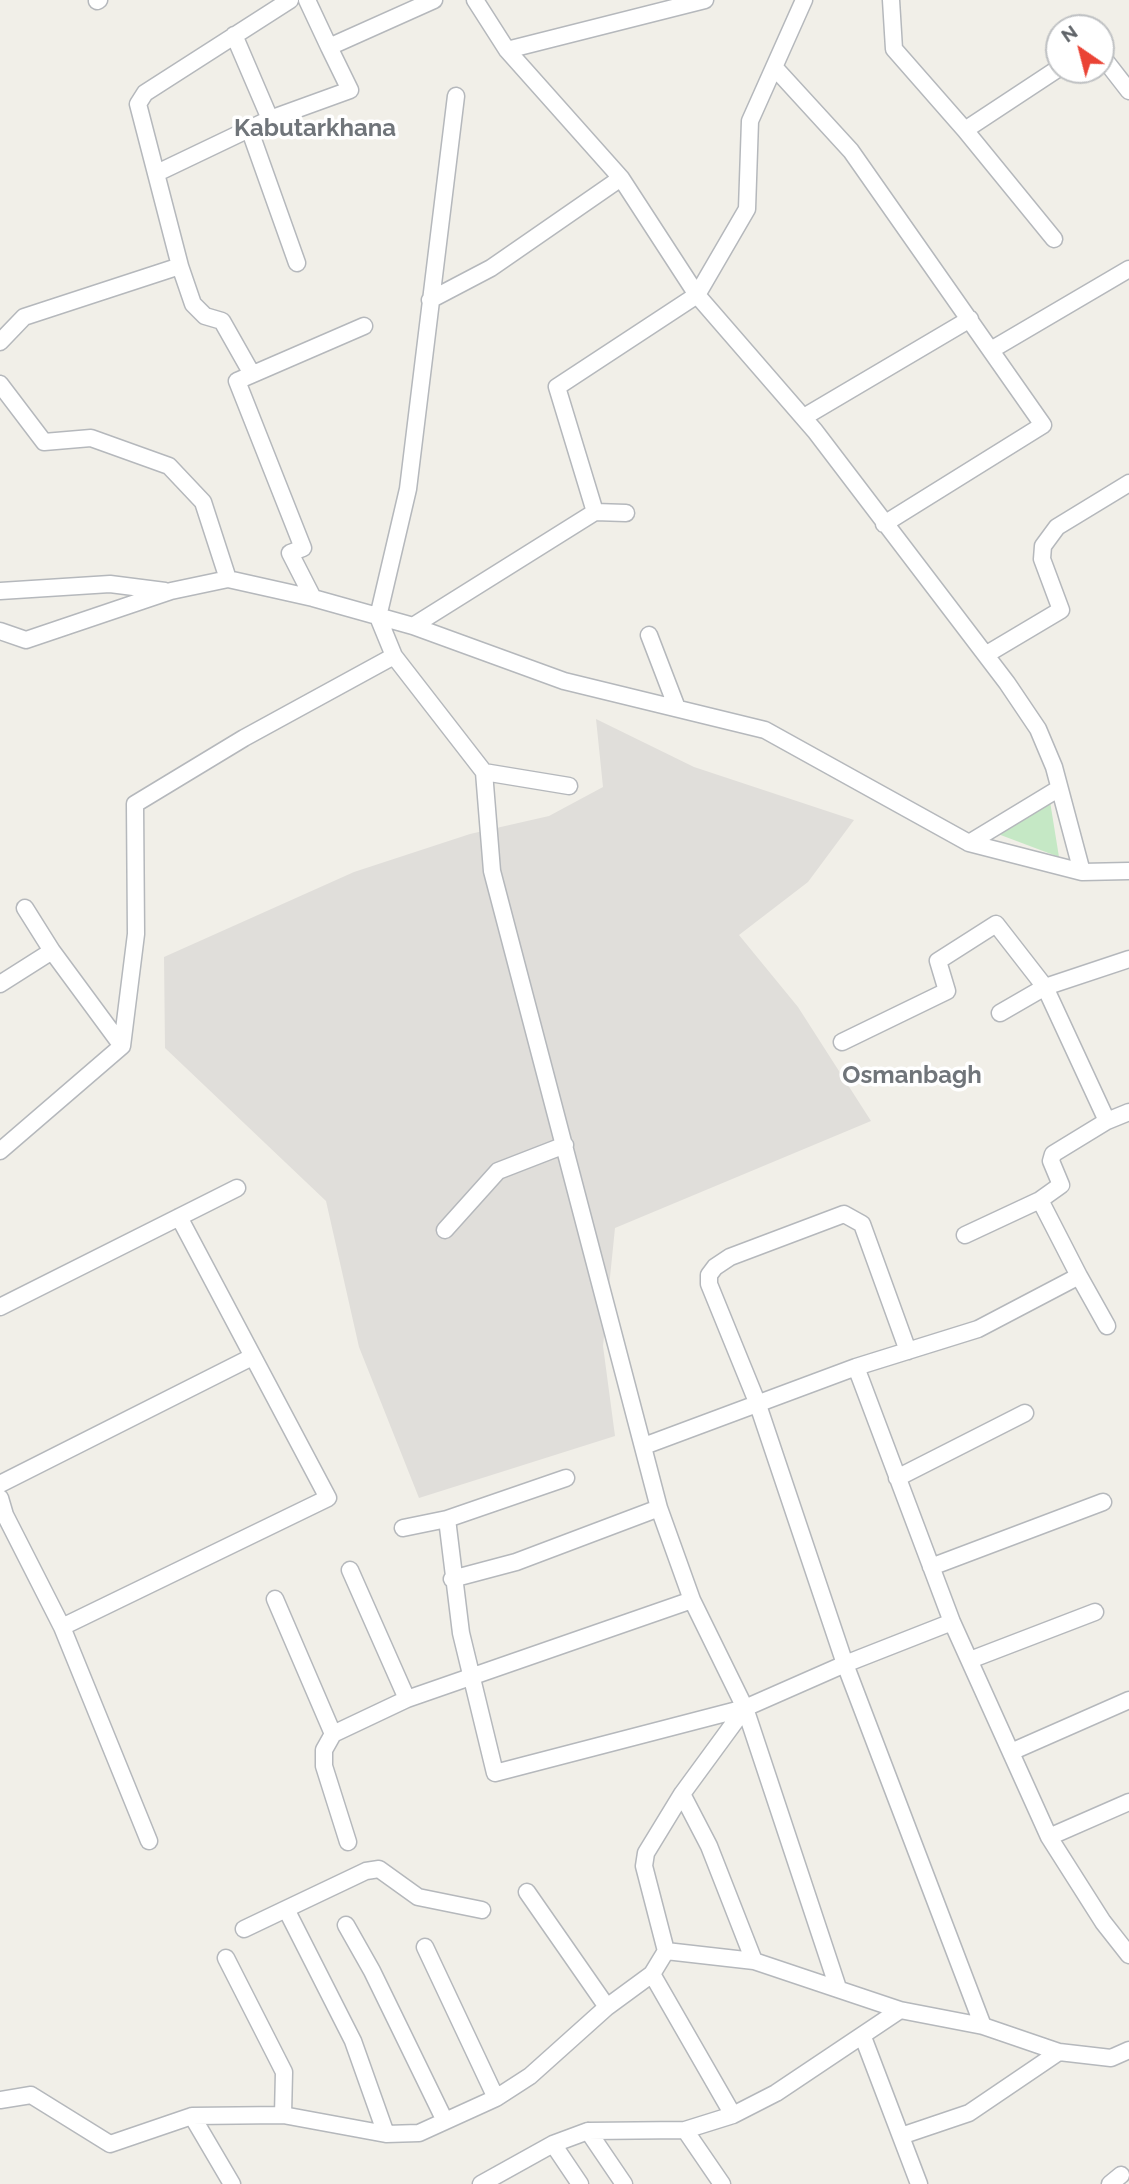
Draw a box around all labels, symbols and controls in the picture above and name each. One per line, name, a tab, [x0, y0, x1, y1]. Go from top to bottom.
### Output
north arrow	[1045, 14, 1115, 84]
text: N	[1057, 20, 1081, 47]
district label: Kabutarkhana	[234, 115, 396, 143]
district label: Osmanbagh	[842, 1062, 982, 1090]

